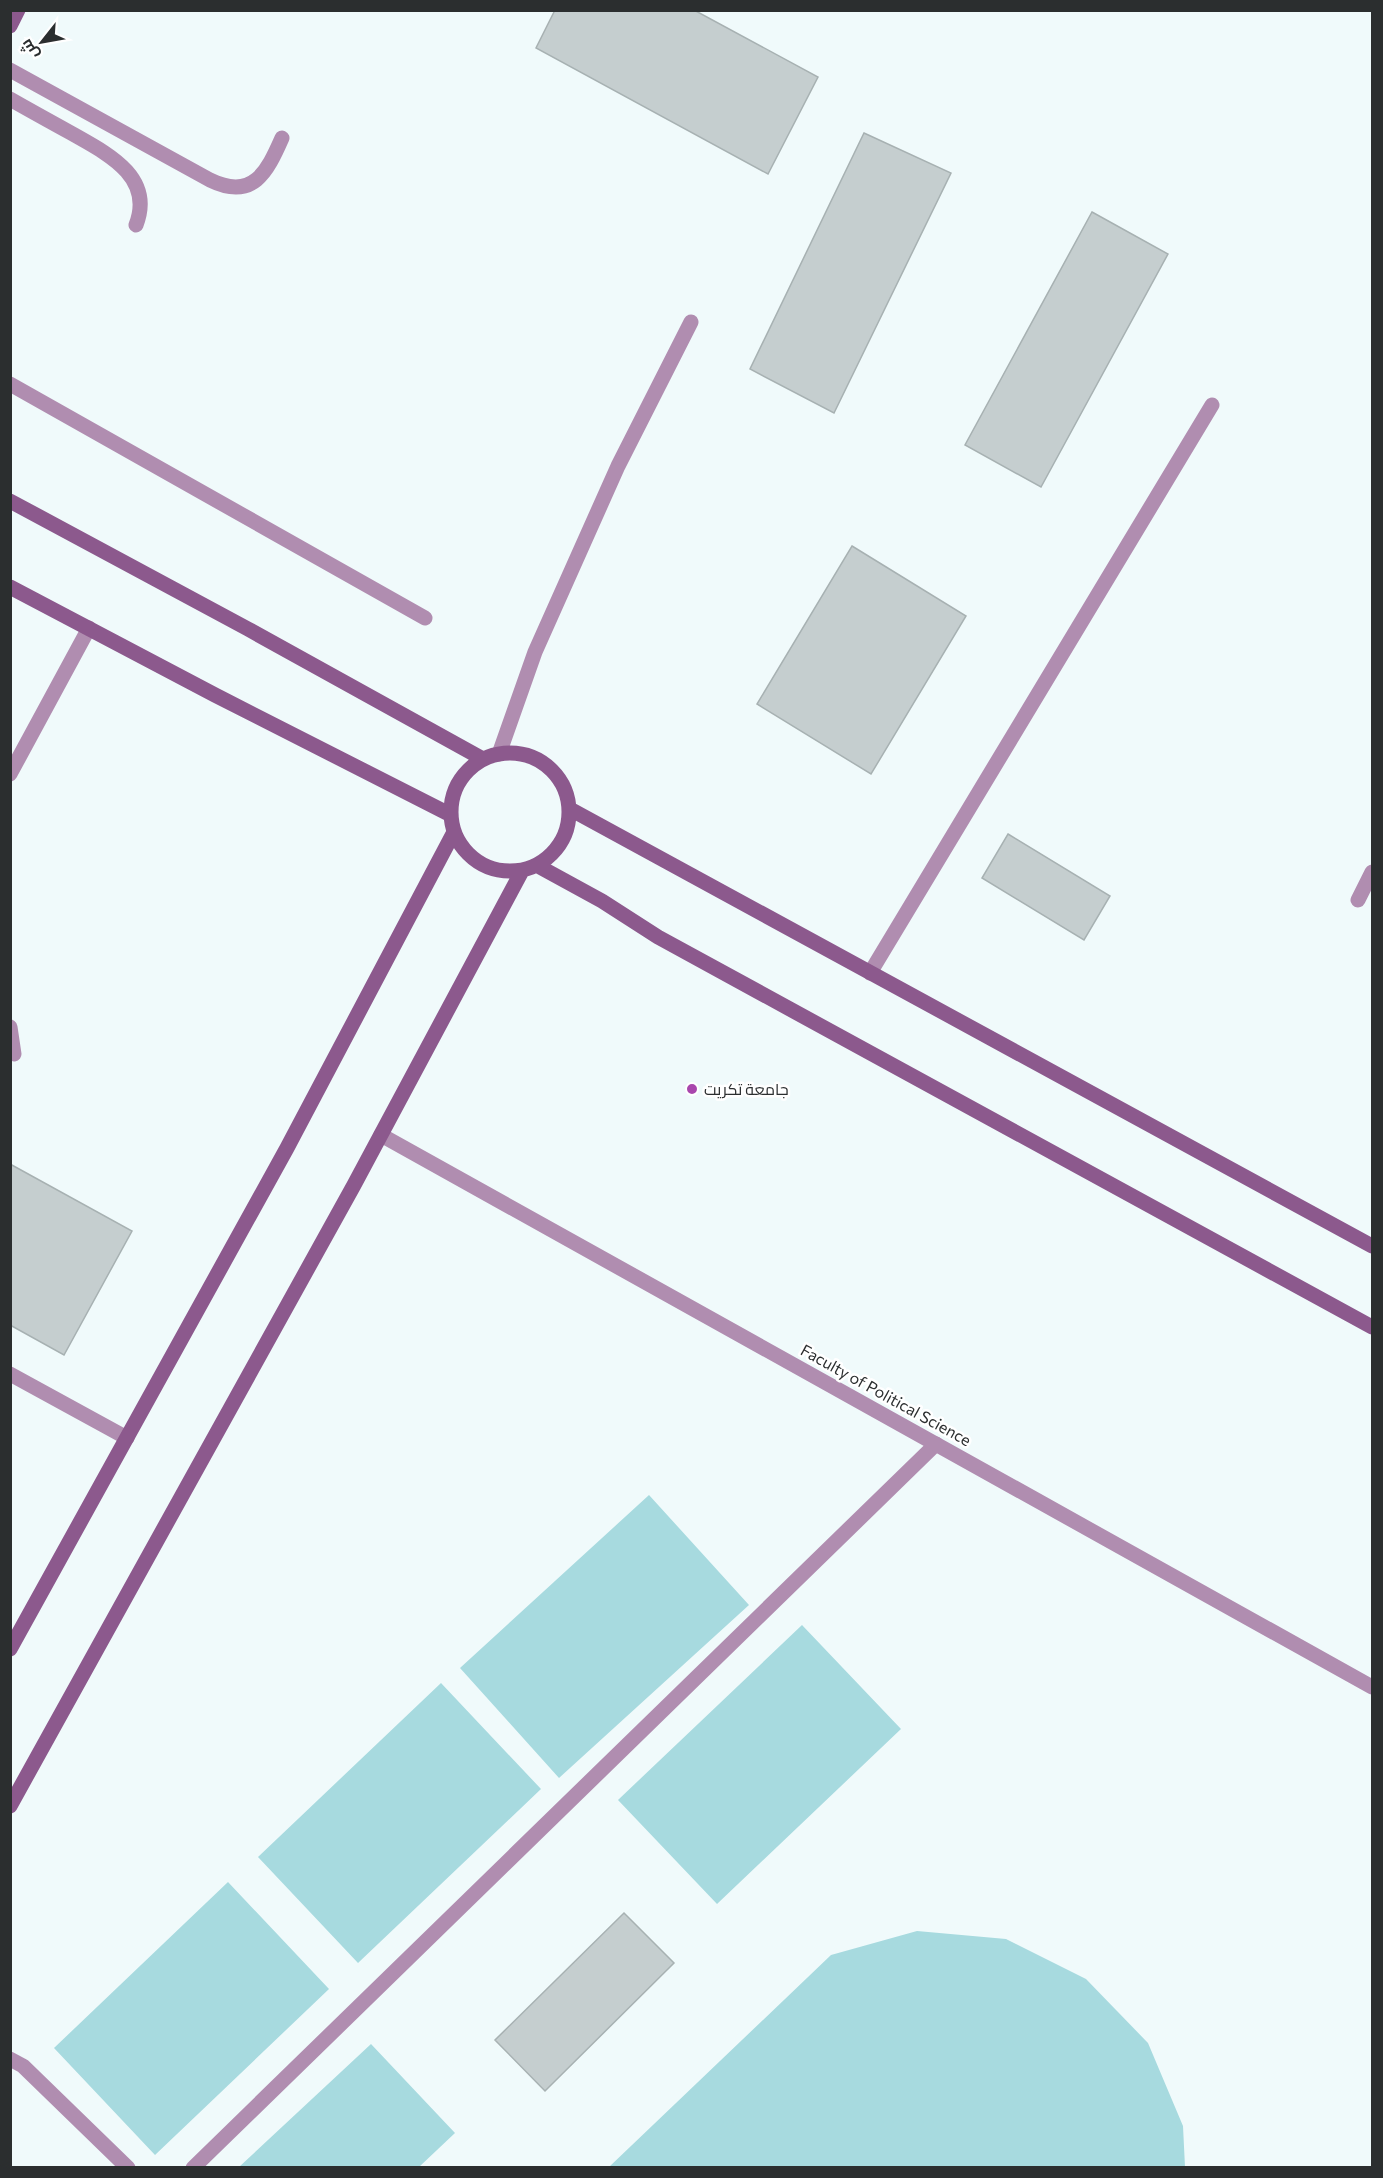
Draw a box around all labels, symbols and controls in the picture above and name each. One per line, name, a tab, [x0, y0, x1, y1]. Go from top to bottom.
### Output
north arrow	[12, 12, 72, 72]
text: ش	[15, 36, 43, 64]
place label: جامعة تكريت	[704, 1079, 789, 1099]
marker: جامعة تكريت	[685, 1082, 699, 1096]
street label: Faculty of Political Science	[798, 1340, 975, 1449]

